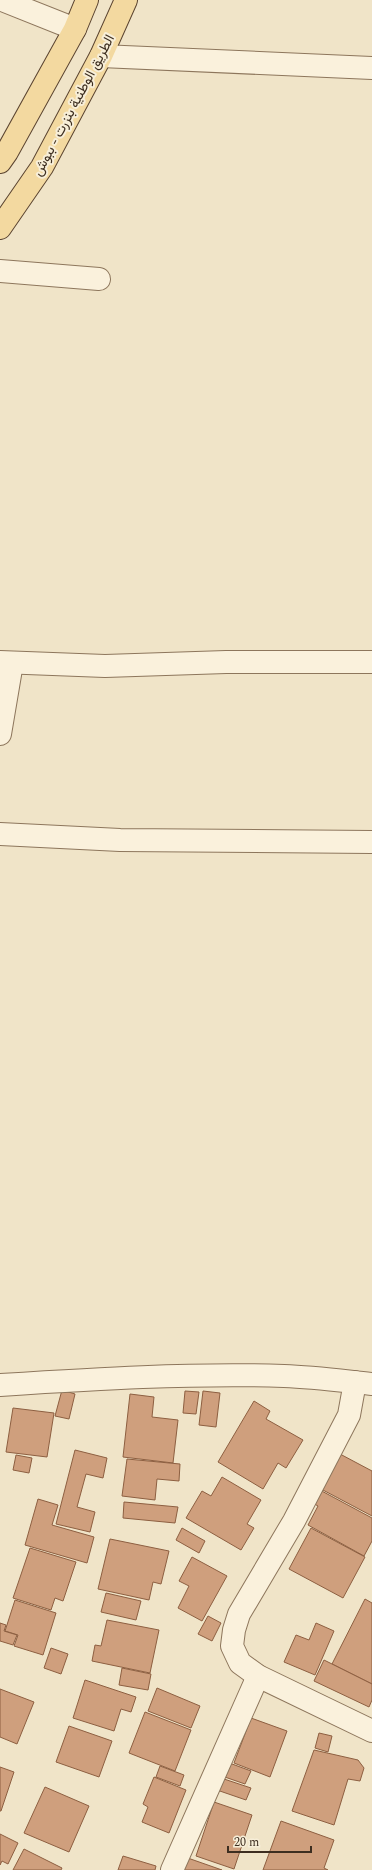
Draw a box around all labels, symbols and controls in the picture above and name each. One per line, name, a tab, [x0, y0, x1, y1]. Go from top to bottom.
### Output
street label: الطريق الوطنية بنزرت - ببوش	[27, 31, 120, 180]
scale bar	[228, 1828, 311, 1854]
text: 20 m	[234, 1833, 259, 1852]

